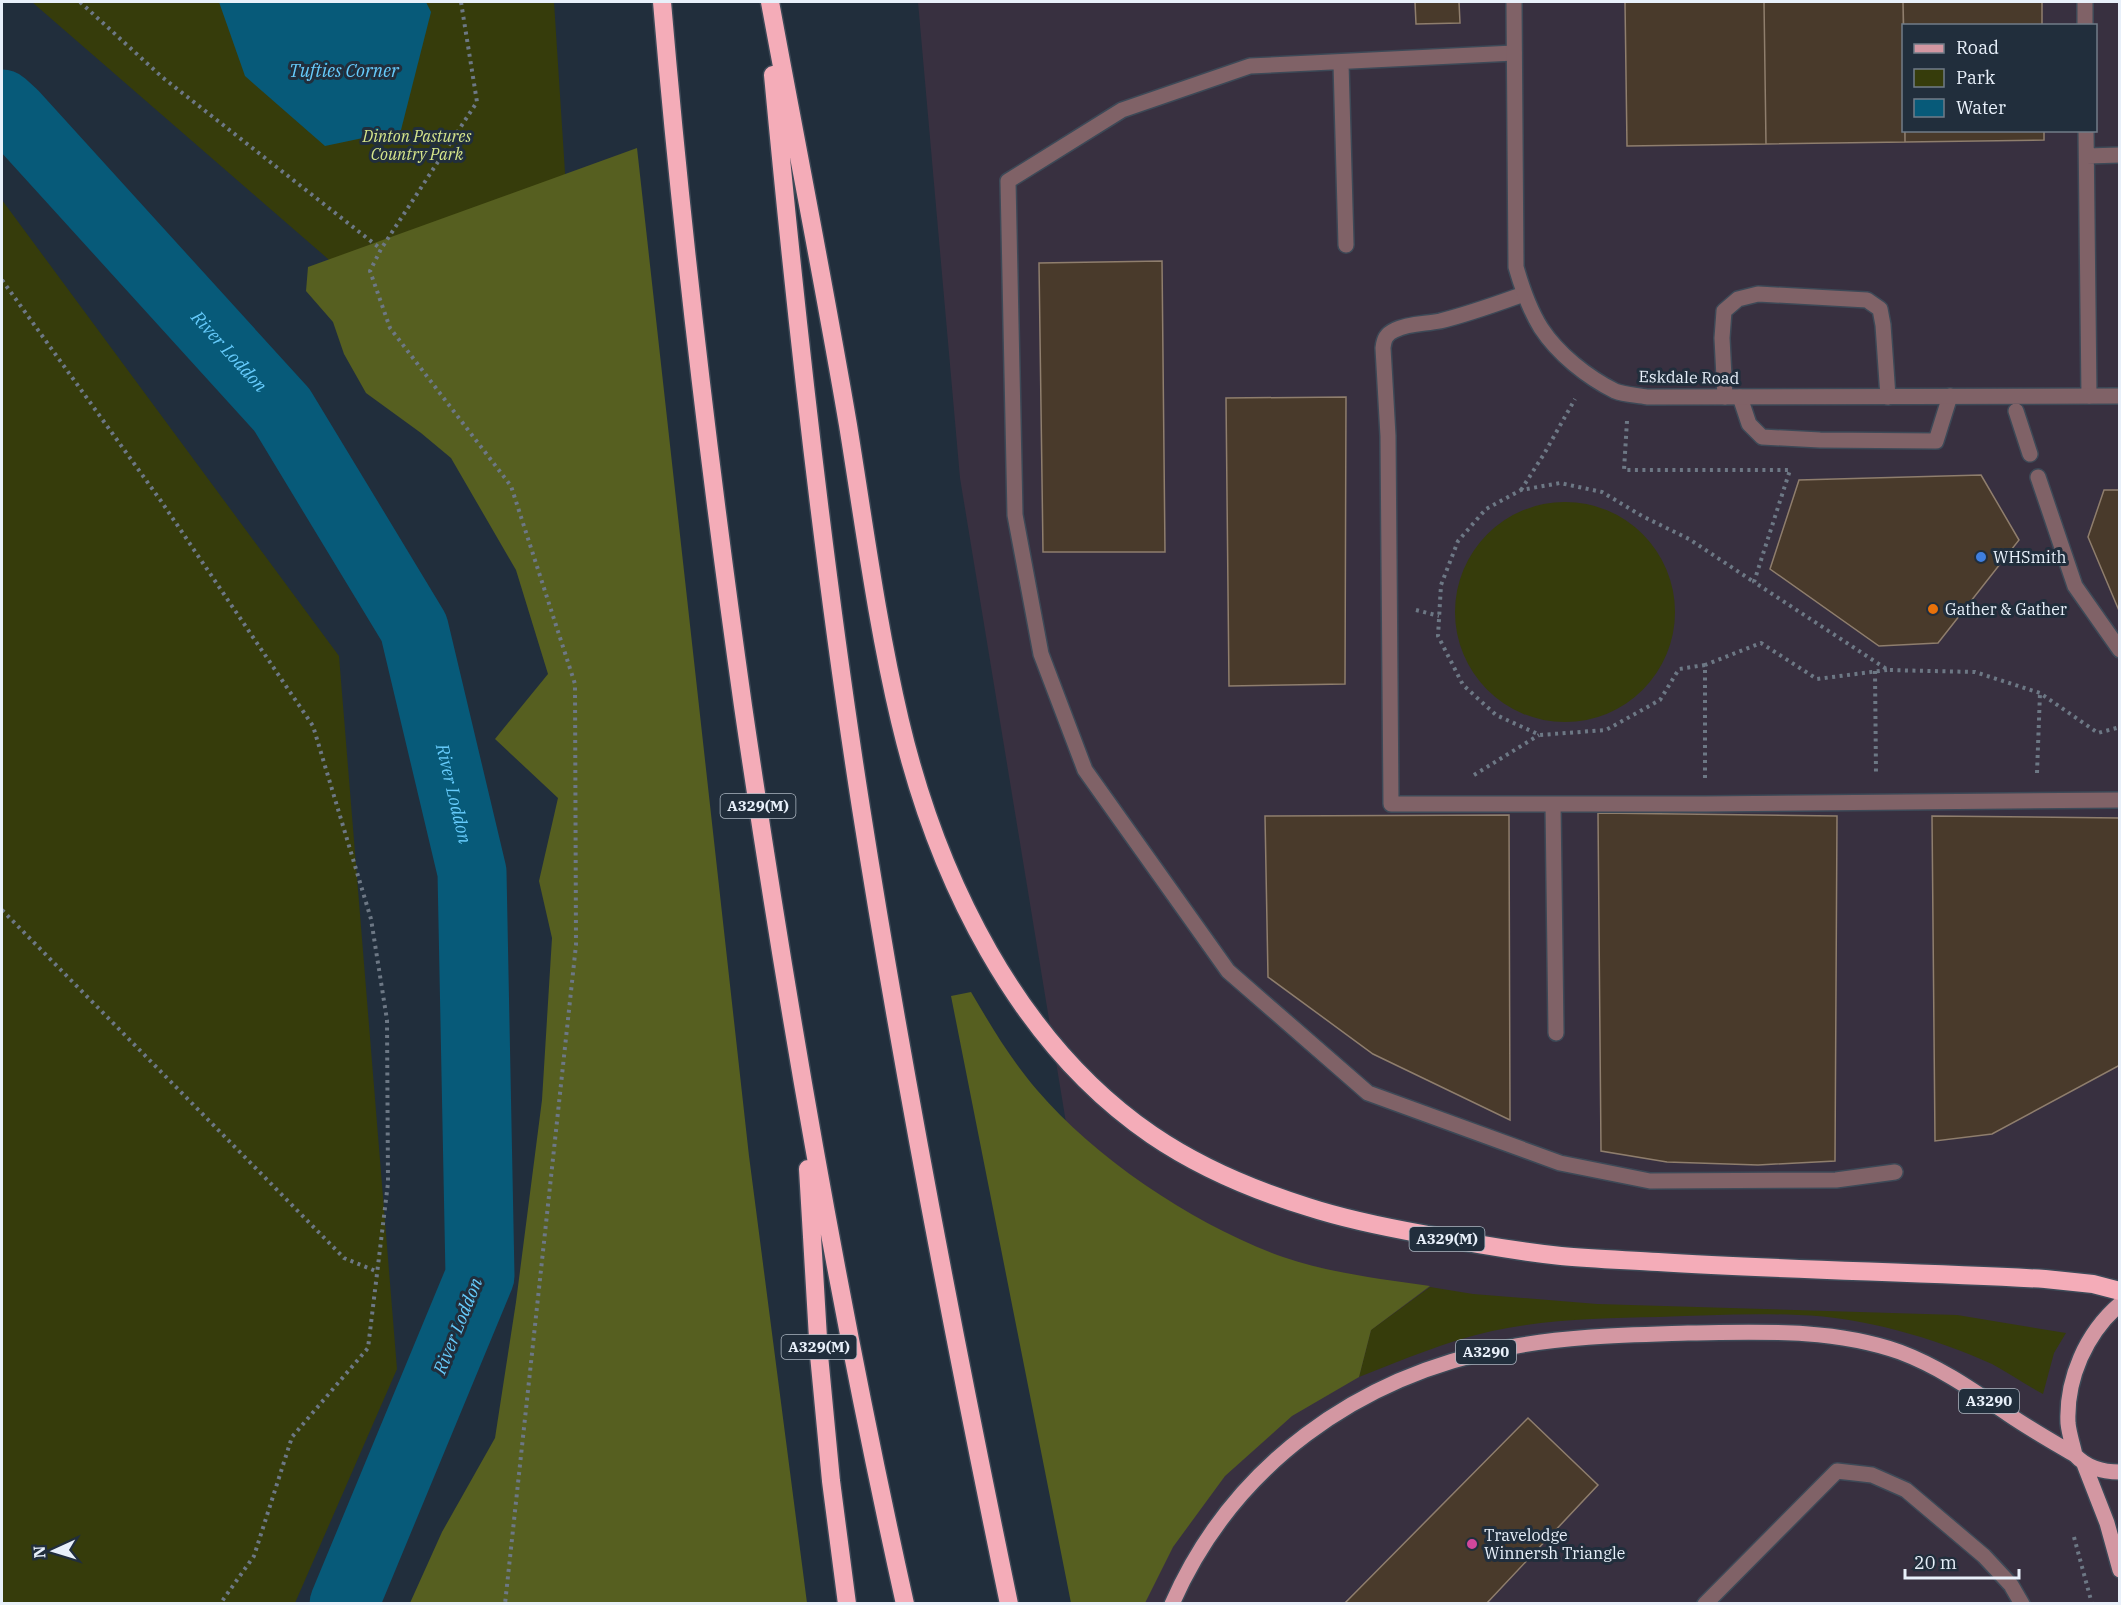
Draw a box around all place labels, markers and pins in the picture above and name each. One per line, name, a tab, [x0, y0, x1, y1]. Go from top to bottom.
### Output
place label: WHSmith	[1993, 547, 2066, 567]
marker: WHSmith	[1974, 550, 1988, 564]
place label: Gather & Gather	[1945, 599, 2067, 619]
marker: Gather & Gather	[1926, 602, 1940, 616]
place label: Travelodge Winnersh Triangle	[1484, 1525, 1625, 1563]
marker: Travelodge Winnersh Triangle	[1465, 1537, 1479, 1551]

